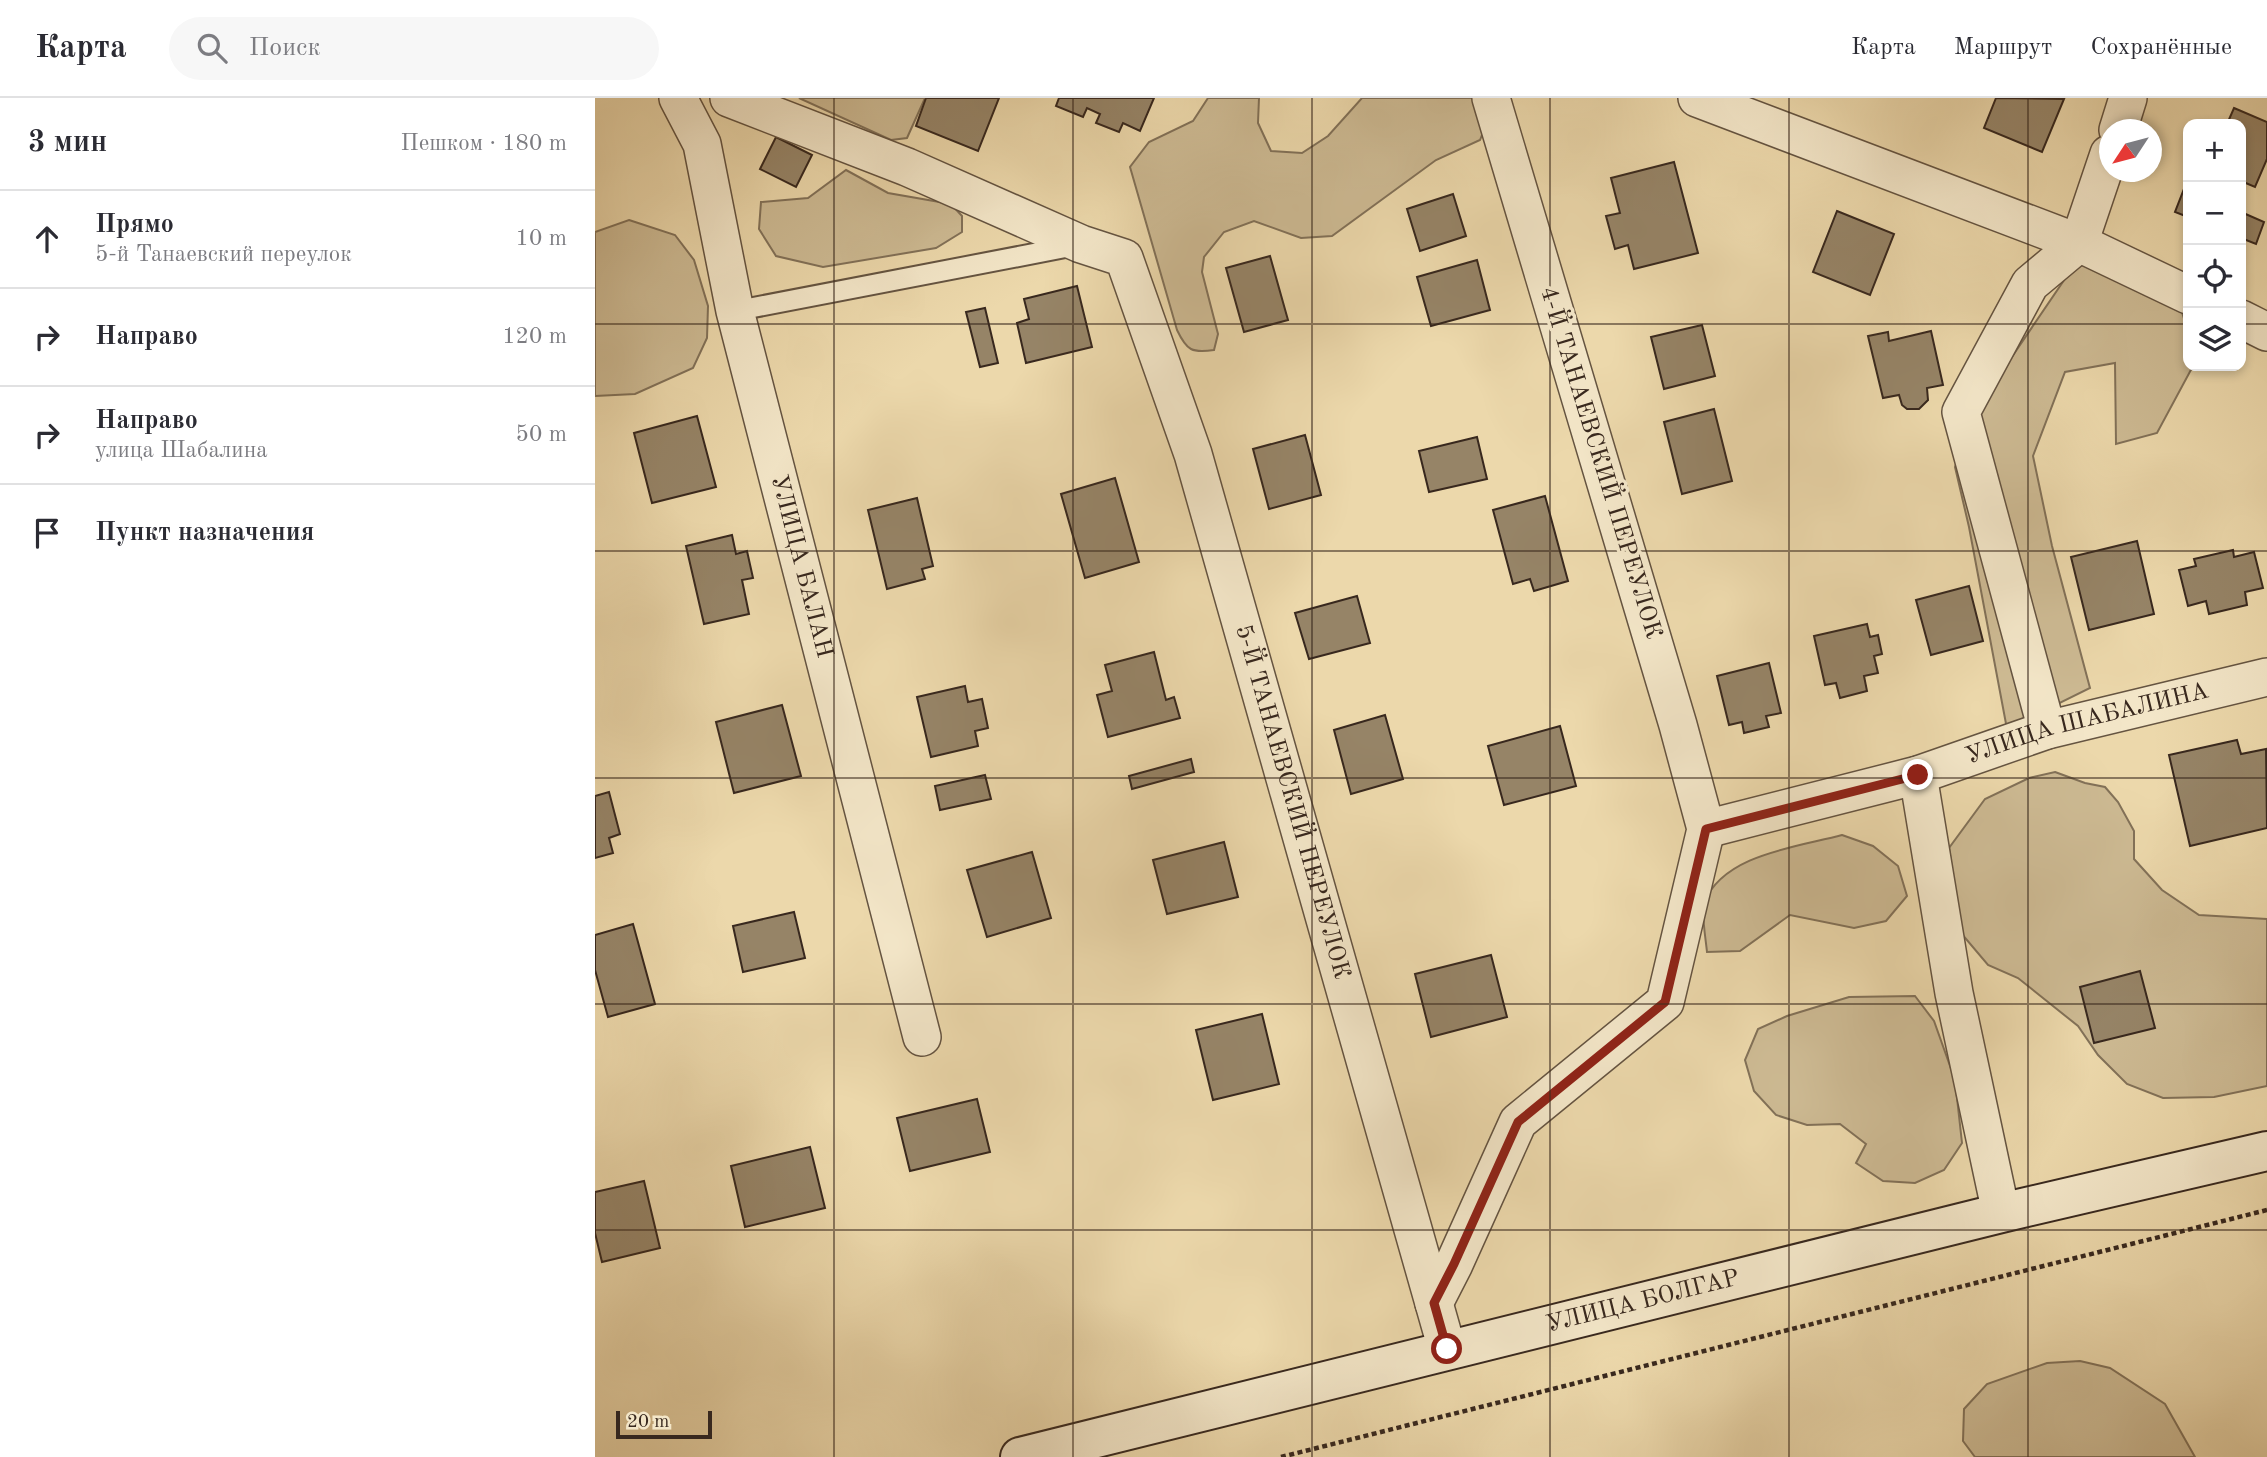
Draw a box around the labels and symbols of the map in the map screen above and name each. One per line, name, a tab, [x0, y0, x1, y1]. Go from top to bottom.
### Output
north arrow	[2099, 119, 2162, 182]
street label: 4-Й ТАНАЕВСКИЙ ПЕРЕУЛОК	[1535, 283, 1670, 642]
street label: УЛИЦА БАЛАН	[766, 473, 836, 660]
street label: 5-Й ТАНАЕВСКИЙ ПЕРЕУЛОК	[1230, 622, 1353, 982]
street label: УЛИЦА ШАБАЛИНА	[1963, 679, 2211, 769]
route end	[1902, 759, 1933, 790]
street label: УЛИЦА БОЛГАР	[1544, 1266, 1742, 1338]
route start	[1431, 1333, 1462, 1364]
scale bar	[616, 1408, 712, 1440]

